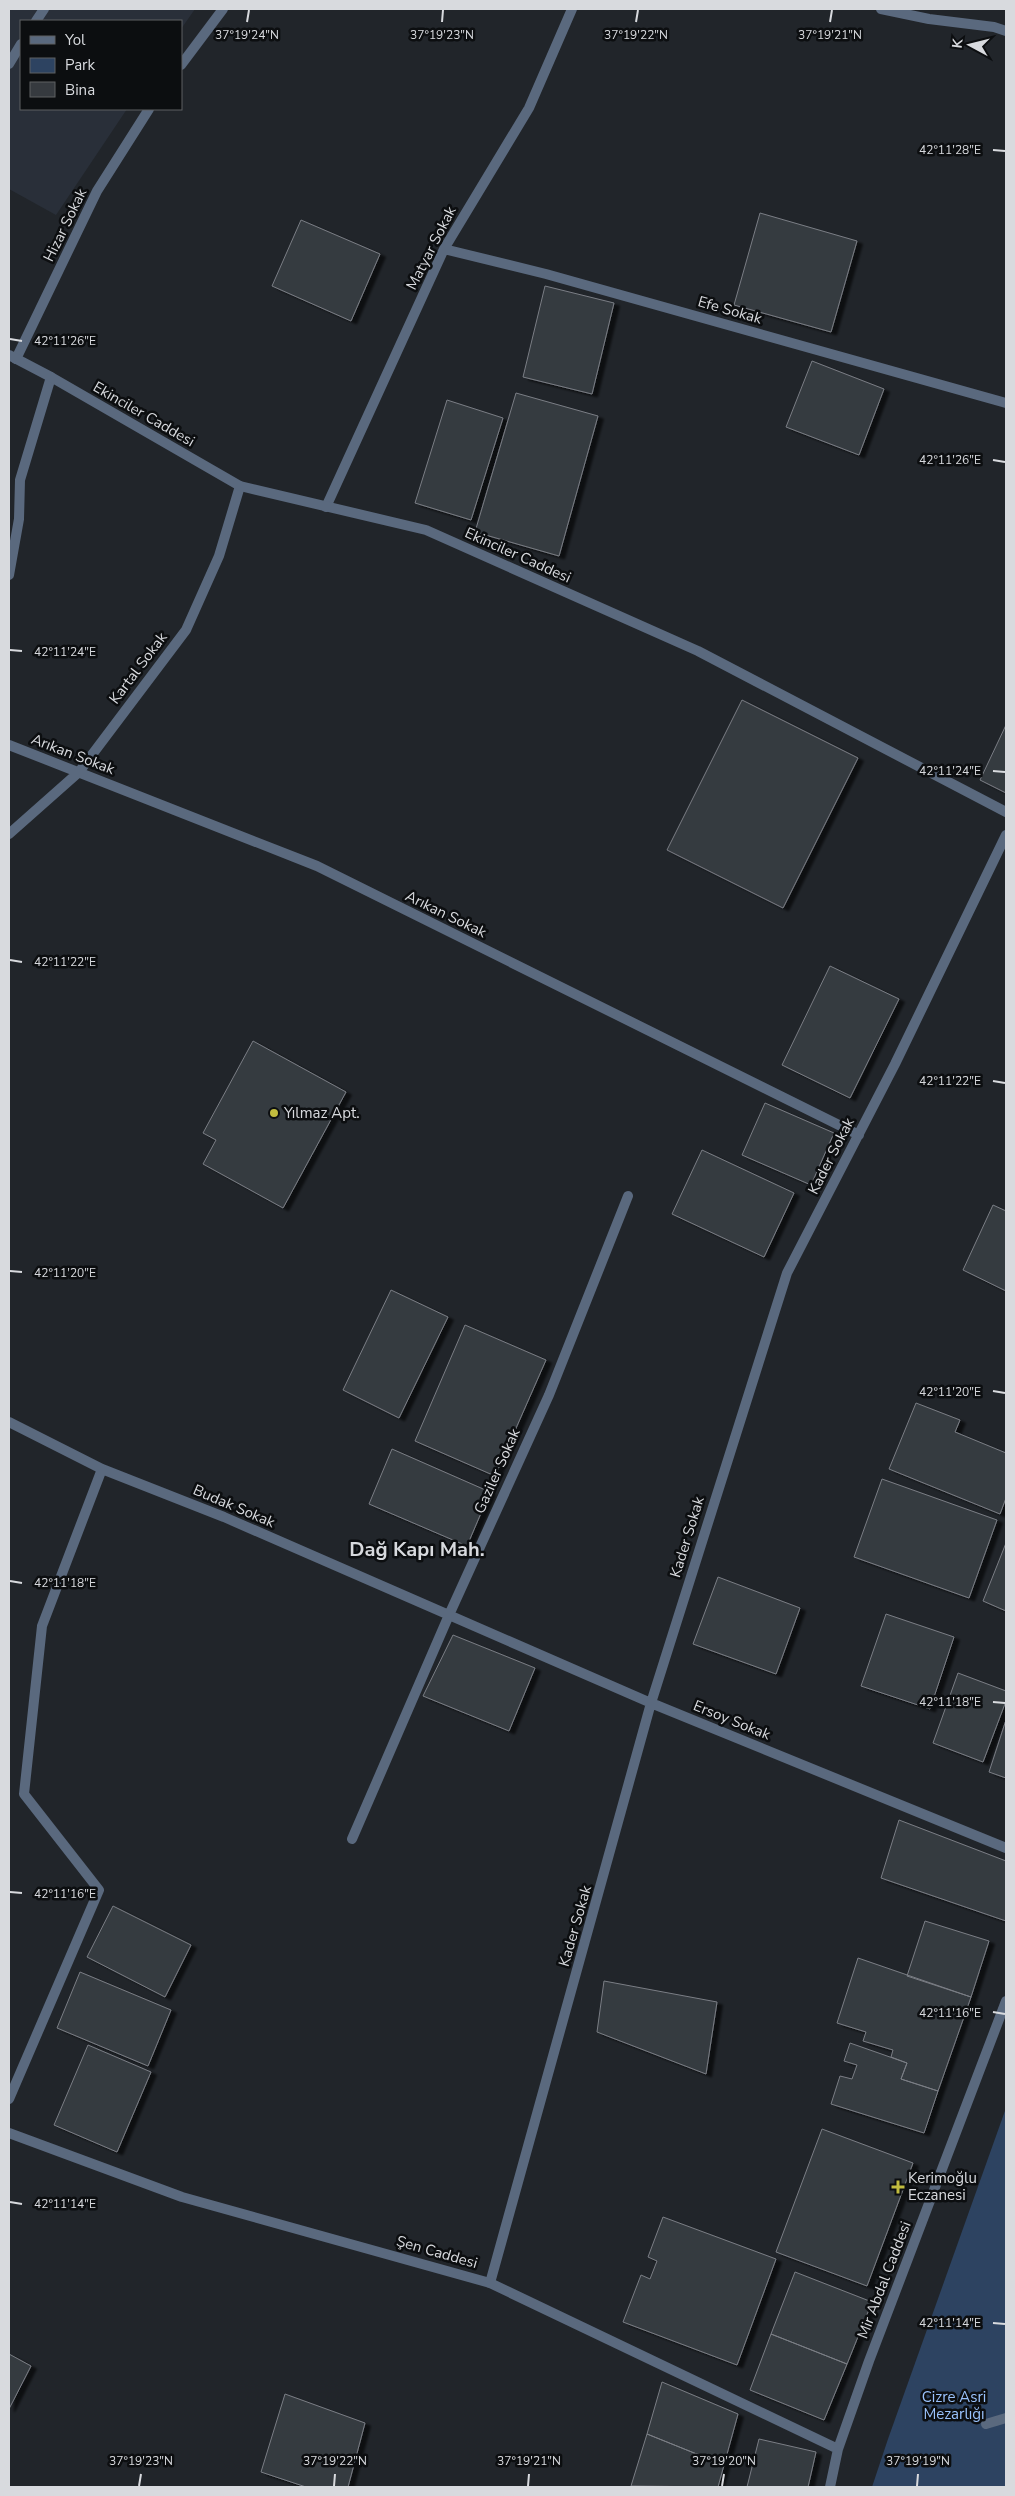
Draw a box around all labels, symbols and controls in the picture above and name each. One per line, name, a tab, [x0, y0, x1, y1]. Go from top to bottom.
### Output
legend	[20, 20, 182, 110]
north arrow	[945, 20, 995, 70]
text: 37°19'24"N	[215, 27, 279, 43]
text: 37°19'23"N	[410, 27, 474, 43]
text: 37°19'22"N	[604, 27, 668, 43]
text: 37°19'21"N	[798, 27, 862, 43]
text: Yol	[64, 30, 86, 50]
text: K	[948, 37, 968, 49]
text: Park	[65, 55, 95, 75]
text: Bina	[65, 80, 95, 100]
text: 42°11'28"E	[919, 142, 981, 158]
street label: Hizar Sokak	[39, 184, 92, 265]
street label: Matyar Sokak	[401, 202, 461, 293]
street label: Efe Sokak	[696, 291, 765, 329]
text: 42°11'26"E	[34, 333, 96, 349]
street label: Ekinciler Caddesi	[90, 377, 198, 451]
text: 42°11'26"E	[919, 452, 981, 468]
street label: Ekinciler Caddesi	[462, 523, 574, 587]
street label: Kartal Sokak	[104, 628, 172, 708]
text: 42°11'24"E	[34, 644, 96, 660]
street label: Arıkan Sokak	[28, 729, 118, 779]
text: 42°11'24"E	[919, 763, 981, 779]
street label: Arıkan Sokak	[402, 886, 490, 942]
text: 42°11'22"E	[34, 954, 96, 970]
text: 42°11'22"E	[919, 1073, 981, 1089]
place label: Yılmaz Apt.	[283, 1103, 360, 1123]
marker: Yılmaz Apt.	[268, 1107, 280, 1119]
street label: Kader Sokak	[803, 1114, 859, 1198]
text: 42°11'20"E	[34, 1265, 96, 1281]
text: 42°11'20"E	[919, 1384, 981, 1400]
street label: Gaziler Sokak	[469, 1425, 525, 1517]
street label: Budak Sokak	[190, 1480, 278, 1532]
street label: Kader Sokak	[665, 1494, 709, 1580]
district label: Dağ Kapı Mah.	[349, 1536, 485, 1563]
text: 42°11'18"E	[34, 1575, 96, 1591]
text: 42°11'18"E	[919, 1694, 981, 1710]
street label: Ersoy Sokak	[690, 1695, 774, 1745]
street label: Kader Sokak	[554, 1883, 596, 1969]
text: 42°11'16"E	[34, 1886, 96, 1902]
text: 42°11'16"E	[919, 2005, 981, 2021]
place label: Kerimoğlu Eczanesi	[908, 2168, 977, 2205]
marker: Kerimoğlu Eczanesi	[892, 2181, 904, 2193]
text: 42°11'14"E	[34, 2196, 96, 2212]
street label: Mir Abdal Caddesi	[852, 2218, 916, 2342]
street label: Şen Caddesi	[394, 2231, 480, 2273]
text: 42°11'14"E	[919, 2315, 981, 2331]
park label: Cizre Asri Mezarlığı	[922, 2387, 986, 2424]
text: 37°19'23"N	[109, 2453, 173, 2469]
text: 37°19'22"N	[303, 2453, 367, 2469]
text: 37°19'21"N	[497, 2453, 561, 2469]
text: 37°19'20"N	[692, 2453, 756, 2469]
text: 37°19'19"N	[886, 2453, 950, 2469]

